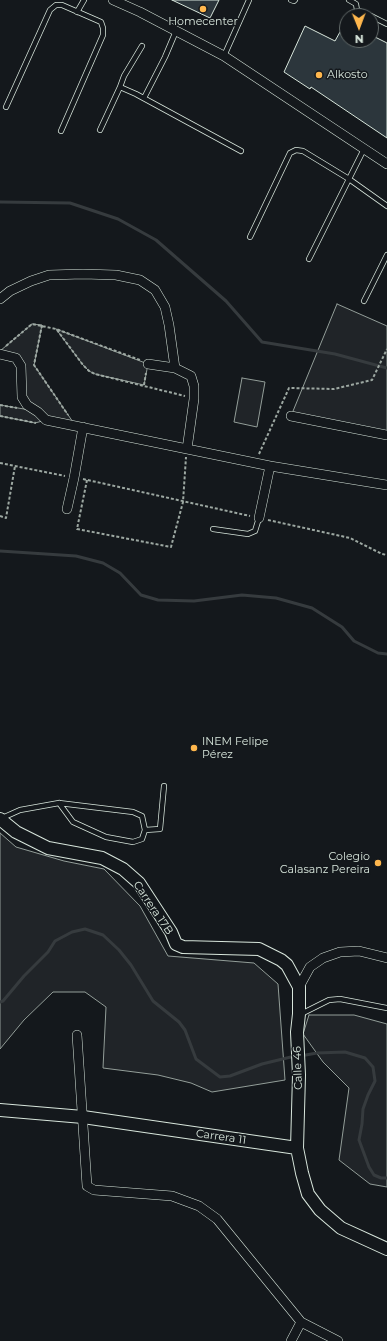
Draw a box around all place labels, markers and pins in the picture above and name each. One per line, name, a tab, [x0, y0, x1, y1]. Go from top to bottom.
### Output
marker: Homecenter	[198, 4, 208, 14]
place label: Homecenter	[168, 15, 238, 29]
place label: Alkosto	[327, 68, 368, 82]
marker: Alkosto	[314, 70, 324, 80]
place label: INEM Felipe Pérez	[202, 735, 268, 761]
marker: INEM Felipe Pérez	[189, 743, 199, 753]
place label: Colegio Calasanz Pereira	[280, 850, 370, 876]
marker: Colegio Calasanz Pereira	[373, 858, 383, 868]

